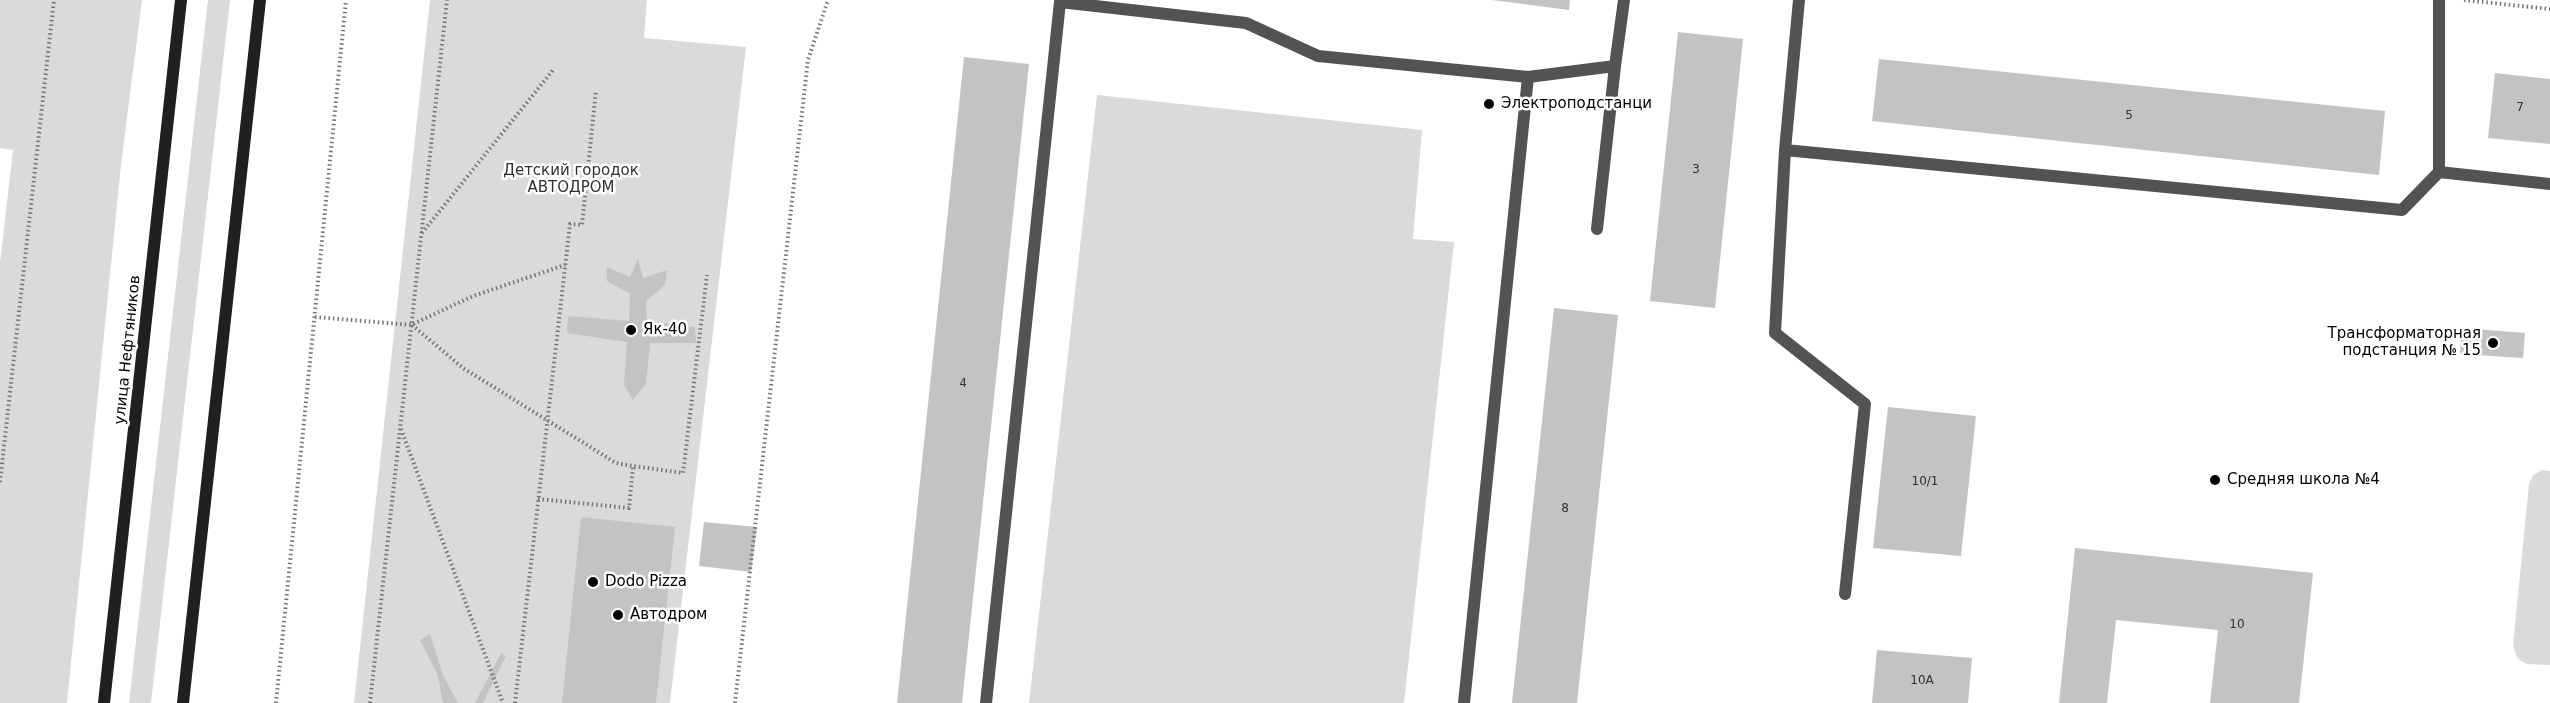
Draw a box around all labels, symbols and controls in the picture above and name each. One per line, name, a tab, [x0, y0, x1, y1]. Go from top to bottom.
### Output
place label: Электроподстанци	[1501, 95, 1652, 113]
marker: Электроподстанци	[1482, 97, 1496, 111]
house number: 7	[2516, 101, 2524, 115]
house number: 5	[2125, 109, 2133, 123]
park label: Детский городок АВТОДРОМ	[503, 162, 639, 197]
house number: 3	[1692, 163, 1700, 177]
street label: улица Нефтяников	[111, 274, 145, 426]
place label: Як-40	[643, 321, 687, 339]
marker: Як-40	[624, 323, 638, 337]
place label: Трансформаторная подстанция № 15	[2328, 325, 2481, 360]
marker: Трансформаторная подстанция № 15	[2486, 336, 2500, 350]
house number: 4	[959, 377, 967, 391]
place label: Средняя школа №4	[2227, 471, 2380, 489]
marker: Средняя школа №4	[2208, 473, 2222, 487]
house number: 10/1	[1912, 475, 1938, 489]
house number: 8	[1561, 502, 1569, 516]
place label: Dodo Pizza	[605, 573, 687, 591]
marker: Dodo Pizza	[586, 575, 600, 589]
place label: Автодром	[630, 606, 707, 624]
marker: Автодром	[611, 608, 625, 622]
house number: 10	[2229, 618, 2245, 632]
house number: 10А	[1910, 674, 1934, 688]

